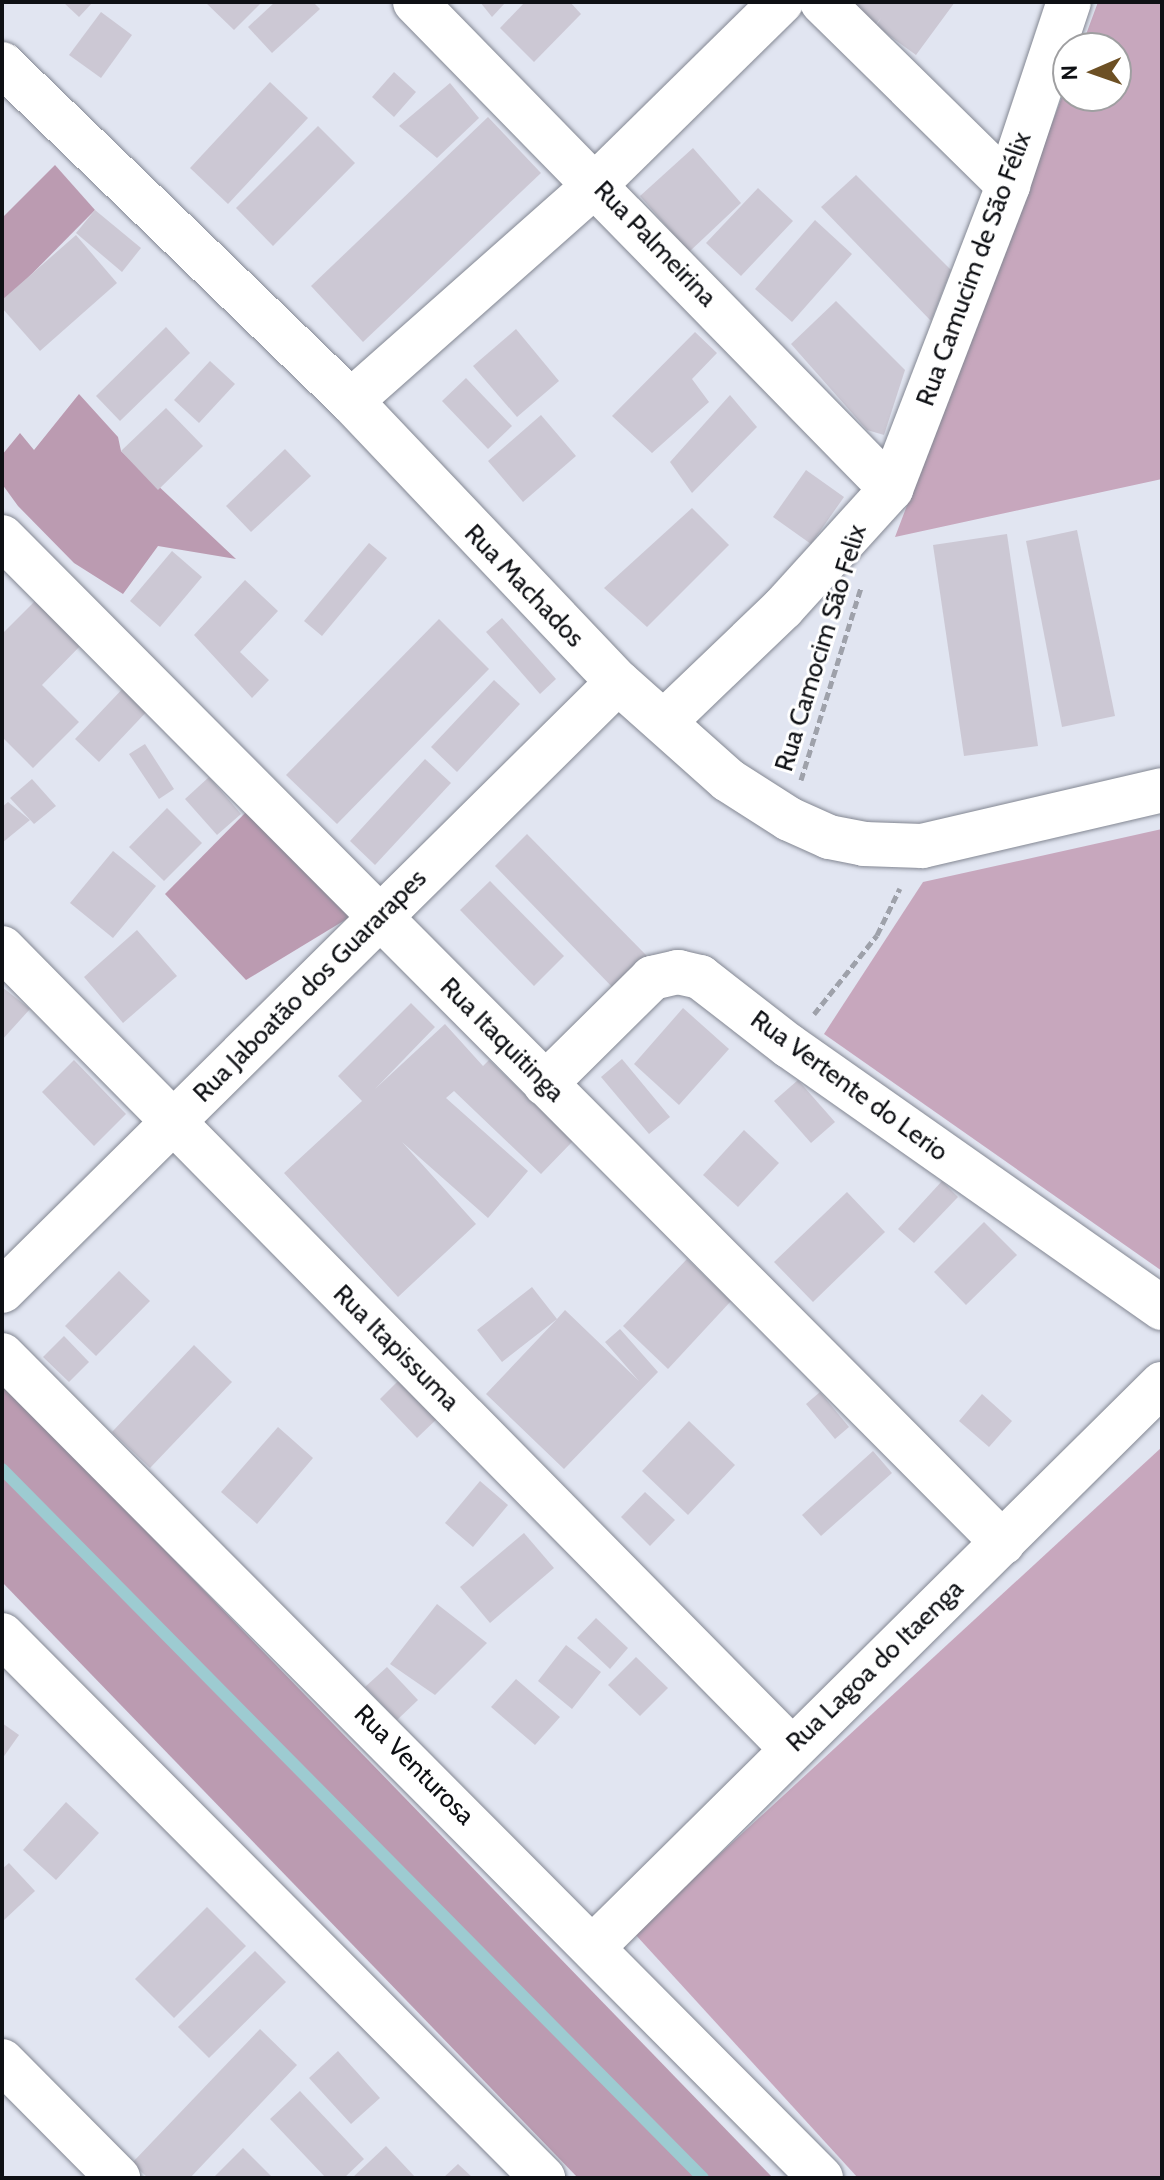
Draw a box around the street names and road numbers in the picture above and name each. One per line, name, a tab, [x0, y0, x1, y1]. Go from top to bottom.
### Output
street label: Rua Camucim de São Félix	[910, 128, 1038, 410]
street label: Rua Palmeirina	[587, 175, 723, 313]
street label: Rua Machados	[458, 518, 590, 654]
street label: Rua Camocim São Felix	[769, 521, 873, 775]
street label: Rua Jaboatão dos Guararapes	[187, 863, 433, 1109]
street label: Rua Itaquitinga	[433, 971, 571, 1109]
street label: Rua Vertente do Lerio	[744, 1004, 954, 1168]
street label: Rua Itapissuma	[326, 1278, 466, 1418]
street label: Rua Lagoa do Itaenga	[780, 1574, 970, 1758]
street label: Rua Venturosa	[347, 1698, 481, 1832]

